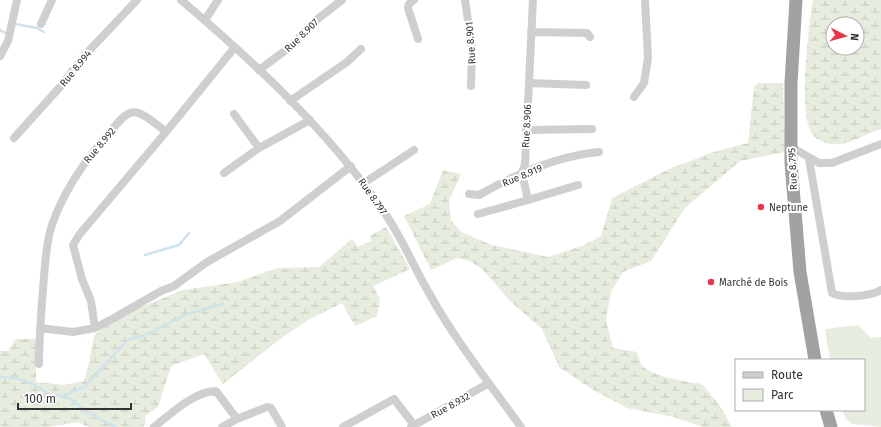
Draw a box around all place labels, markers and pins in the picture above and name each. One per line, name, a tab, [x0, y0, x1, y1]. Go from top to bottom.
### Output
marker: Neptune	[756, 202, 766, 212]
place label: Neptune	[769, 202, 808, 214]
marker: Marché de Bois	[706, 277, 716, 287]
place label: Marché de Bois	[719, 277, 788, 289]

